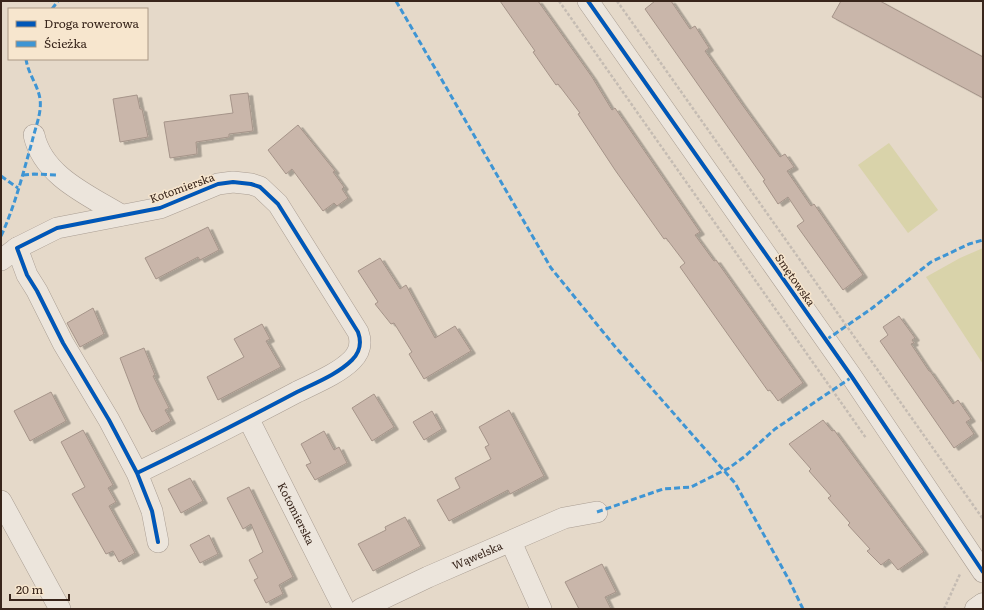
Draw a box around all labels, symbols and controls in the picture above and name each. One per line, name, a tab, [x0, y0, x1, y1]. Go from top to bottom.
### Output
legend	[8, 8, 148, 60]
text: Droga rowerowa	[44, 14, 140, 32]
text: Ścieżka	[44, 34, 87, 52]
street label: Kotomierska	[147, 168, 216, 206]
street label: Smętowska	[772, 250, 820, 309]
street label: Kotomierska	[275, 479, 319, 547]
street label: Wąwelska	[449, 537, 505, 573]
scale bar	[10, 576, 69, 602]
text: 20 m	[16, 580, 43, 598]

